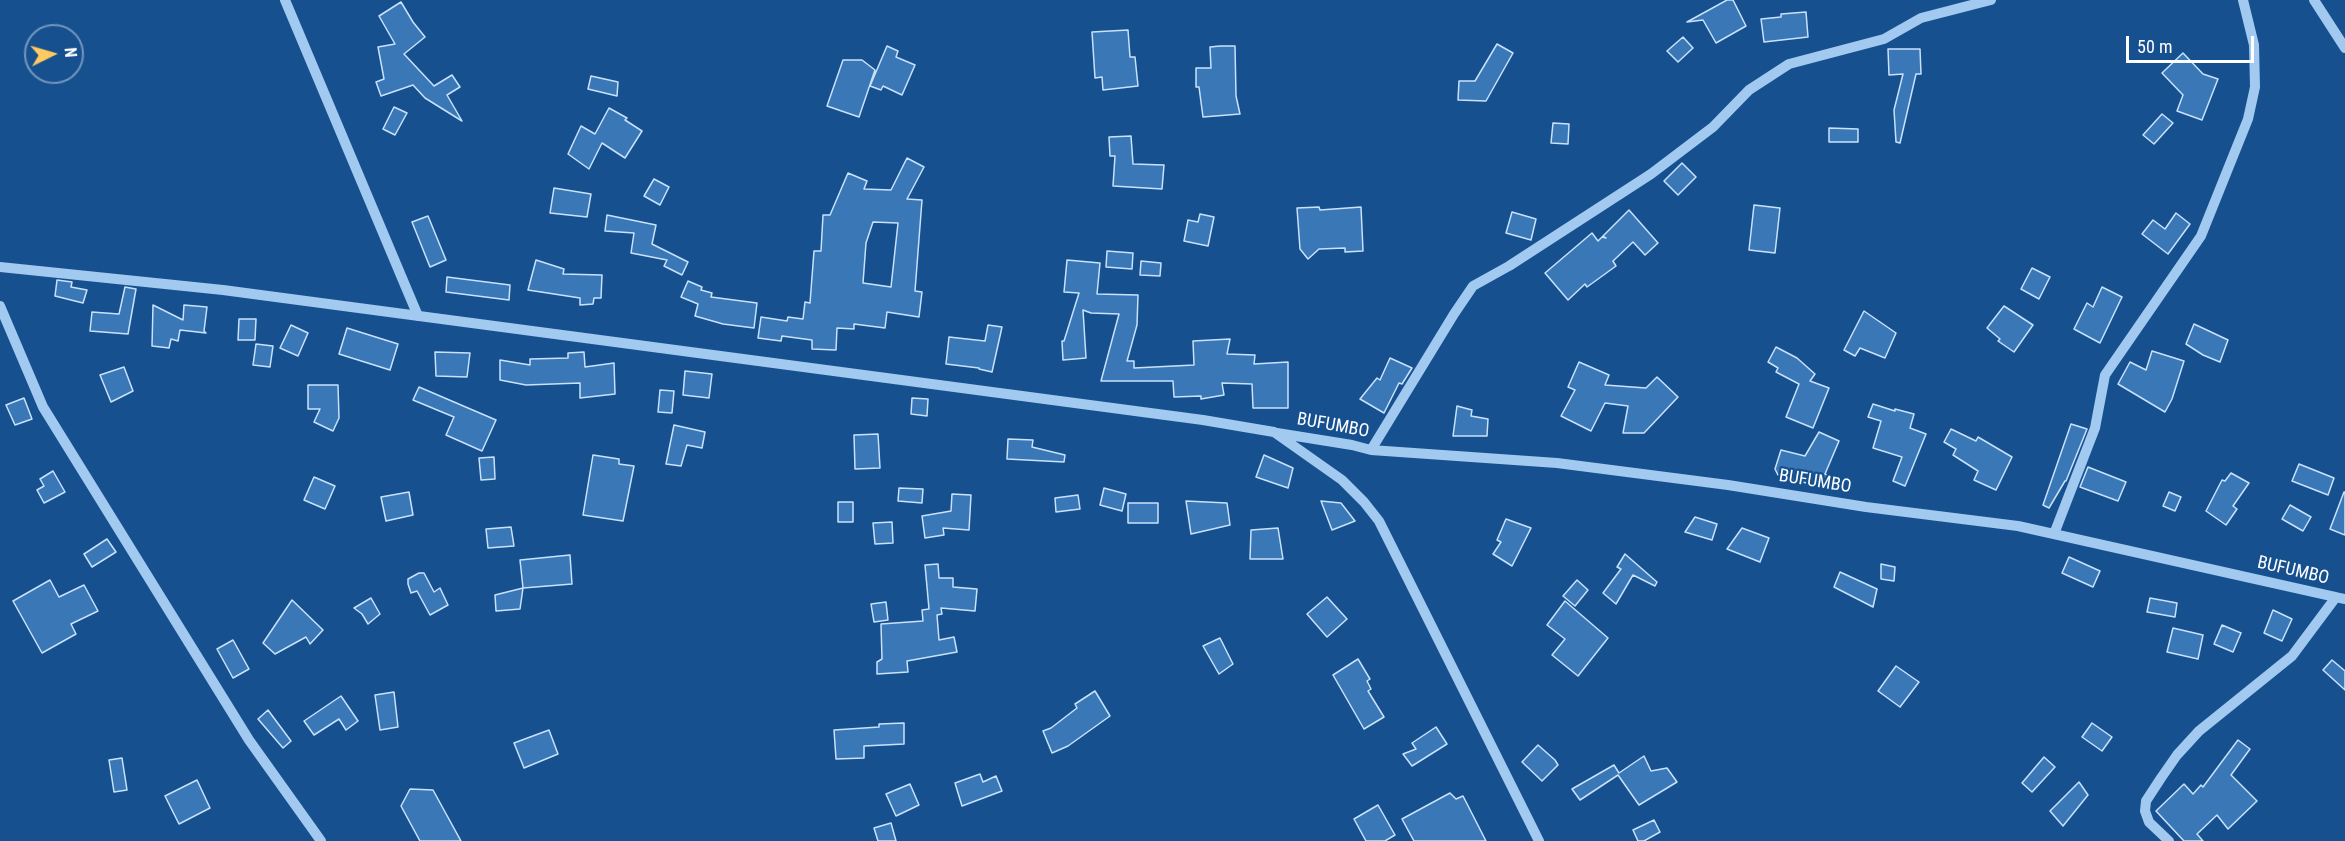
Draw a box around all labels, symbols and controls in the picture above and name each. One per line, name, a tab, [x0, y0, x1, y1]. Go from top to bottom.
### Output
north arrow	[24, 24, 84, 84]
scale bar	[2129, 24, 2256, 62]
text: 50 m	[2137, 36, 2172, 57]
text: N	[61, 47, 80, 58]
street label: BUFUMBO	[1295, 409, 1371, 443]
street label: BUFUMBO	[1777, 466, 1853, 498]
street label: BUFUMBO	[2255, 552, 2331, 590]

